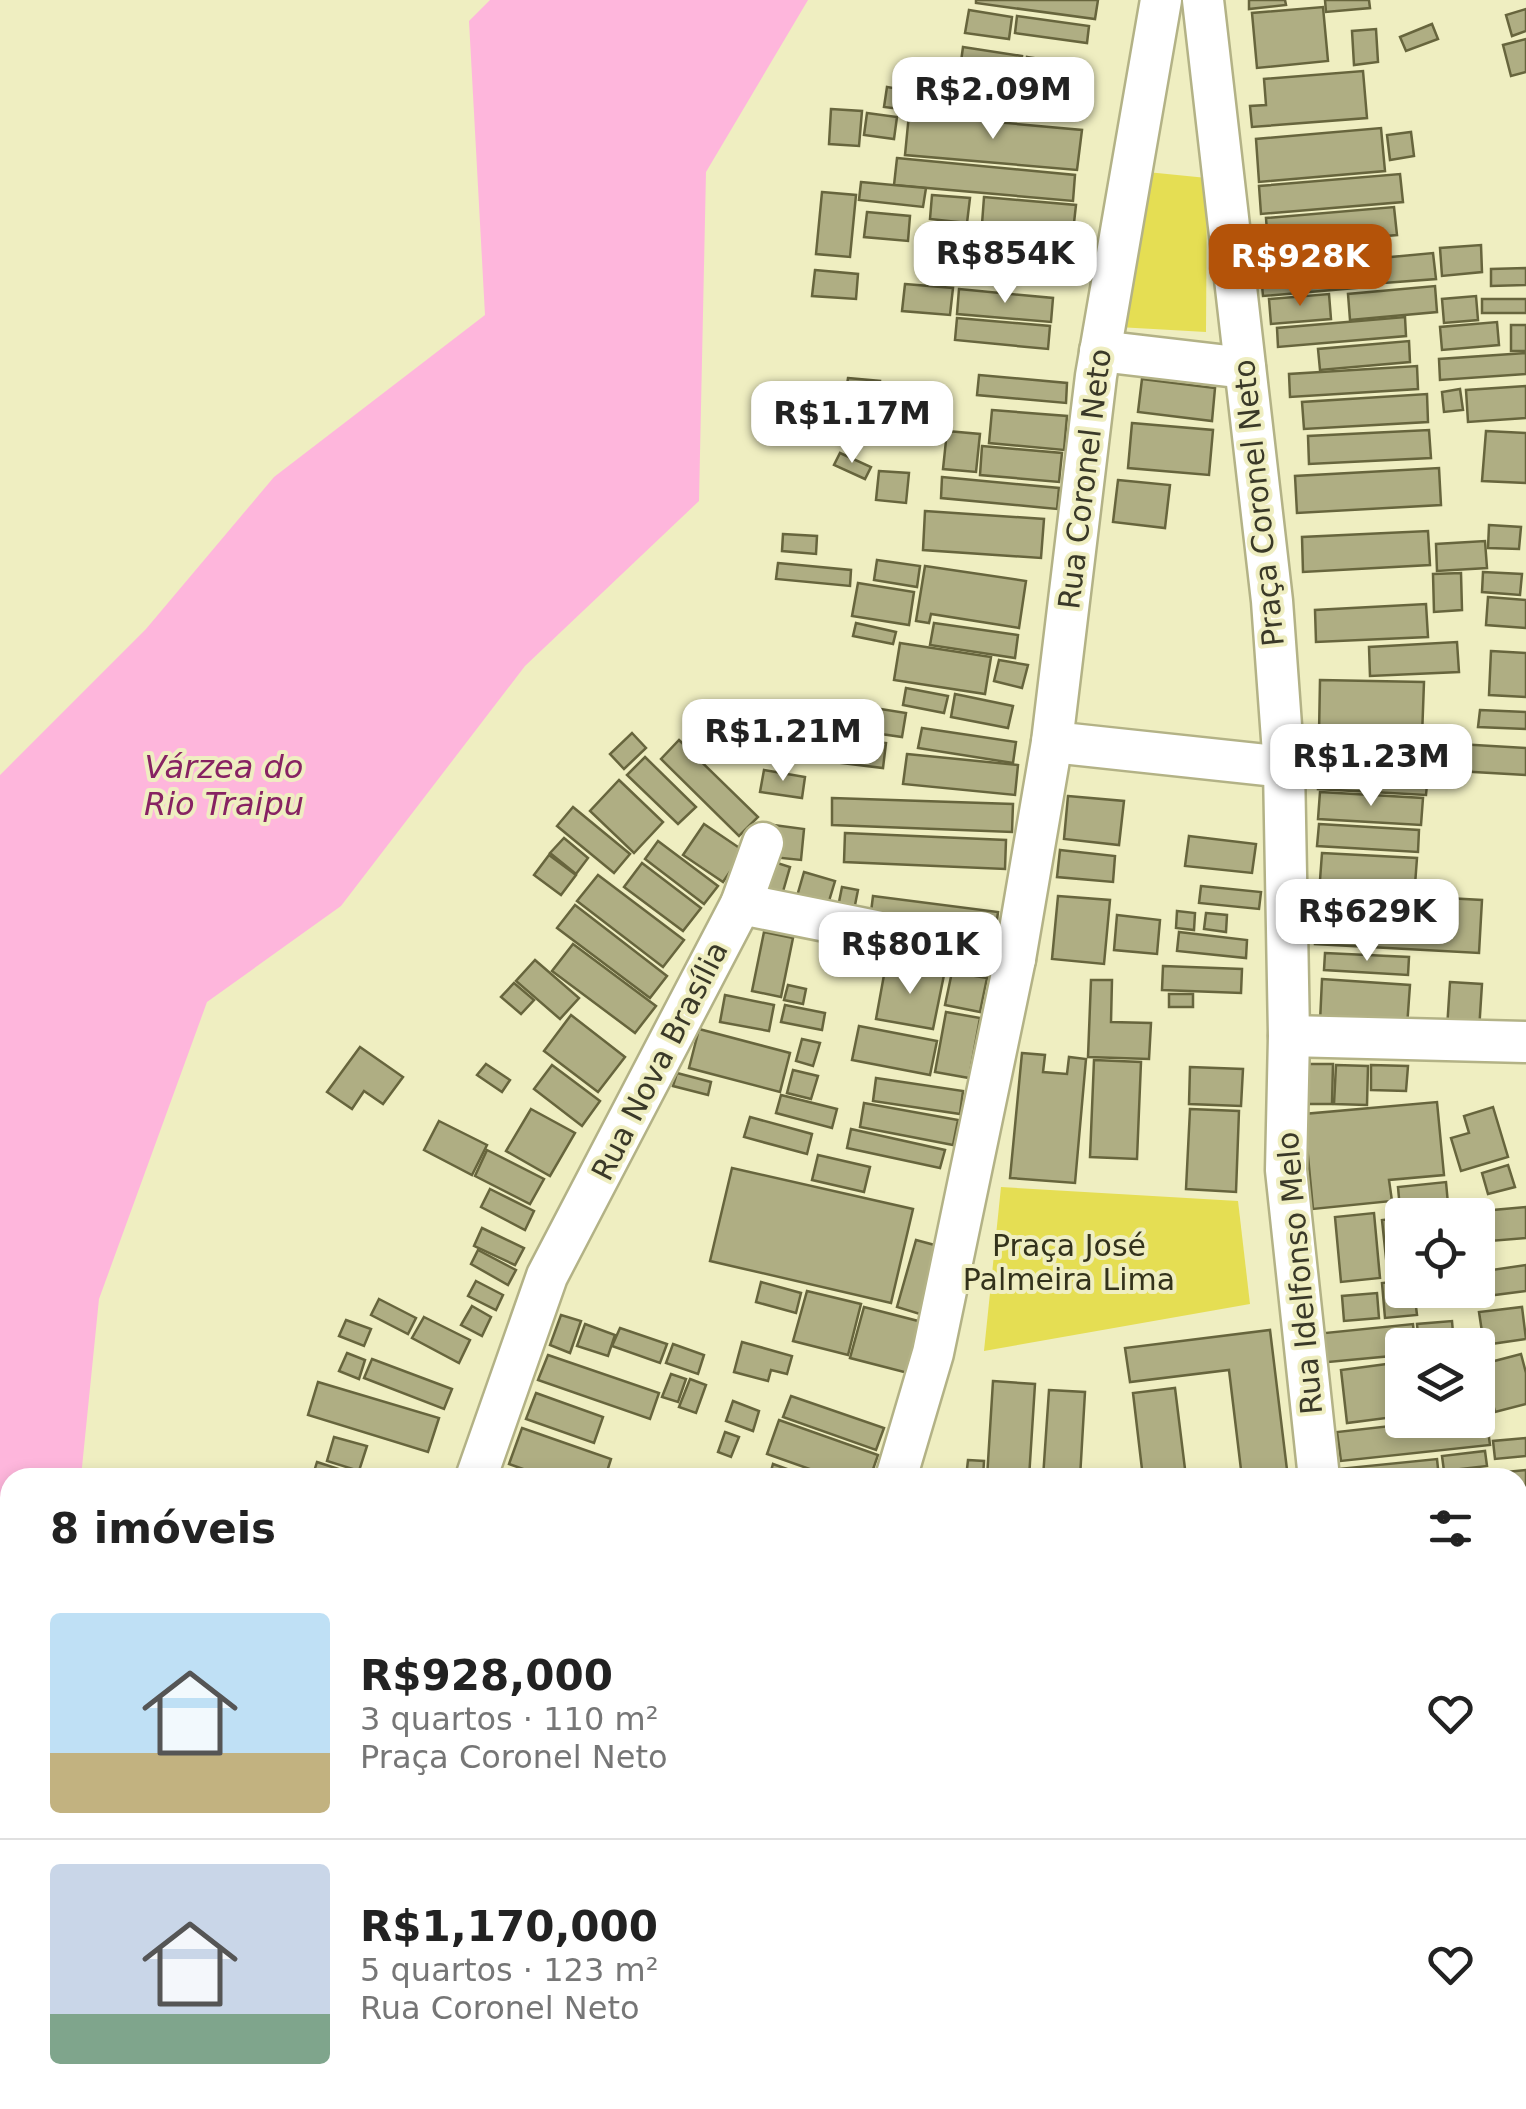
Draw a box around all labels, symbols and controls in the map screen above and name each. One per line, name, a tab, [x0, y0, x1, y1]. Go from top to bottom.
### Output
pin: R$2.09M	[901, 57, 1085, 142]
text: R$2.09M	[914, 70, 1072, 108]
pin: R$854K	[924, 221, 1086, 306]
pin: R$928K	[1219, 224, 1381, 309]
text: R$854K	[936, 234, 1074, 272]
text: R$928K	[1231, 237, 1369, 275]
street label: Rua Coronel Neto	[1051, 347, 1118, 611]
street label: Praça Coronel Neto	[1226, 358, 1291, 648]
pin: R$1.17M	[760, 381, 944, 466]
text: R$1.17M	[773, 394, 931, 432]
pin: R$1.21M	[691, 699, 875, 784]
text: R$1.21M	[704, 712, 862, 750]
pin: R$1.23M	[1279, 724, 1463, 809]
text: R$1.23M	[1292, 737, 1450, 775]
water label: Várzea do Rio Traipu	[144, 748, 304, 823]
pin: R$629K	[1286, 879, 1448, 964]
text: R$629K	[1298, 892, 1436, 930]
pin: R$801K	[829, 912, 991, 997]
text: R$801K	[841, 925, 979, 963]
street label: Rua Nova Brasília	[584, 936, 735, 1186]
street label: Rua Idelfonso Melo	[1270, 1130, 1329, 1416]
map controls	[1385, 1198, 1495, 1438]
button: locate	[1385, 1198, 1495, 1308]
park label: Praça José Palmeira Lima	[963, 1228, 1175, 1297]
button: layers	[1385, 1328, 1495, 1438]
icon: filters	[1423, 1501, 1478, 1556]
text: 8 imóveis	[50, 1504, 276, 1553]
text: R$928,000	[360, 1651, 613, 1700]
icon: home	[130, 1653, 250, 1773]
icon: heart	[1423, 1686, 1478, 1741]
text: 3 quartos · 110 m²	[360, 1700, 658, 1738]
text: Praça Coronel Neto	[360, 1738, 668, 1776]
text: R$1,170,000	[360, 1902, 658, 1951]
icon: home	[130, 1904, 250, 2024]
icon: heart	[1423, 1937, 1478, 1992]
text: 5 quartos · 123 m²	[360, 1951, 658, 1989]
text: Rua Coronel Neto	[360, 1989, 640, 2027]

